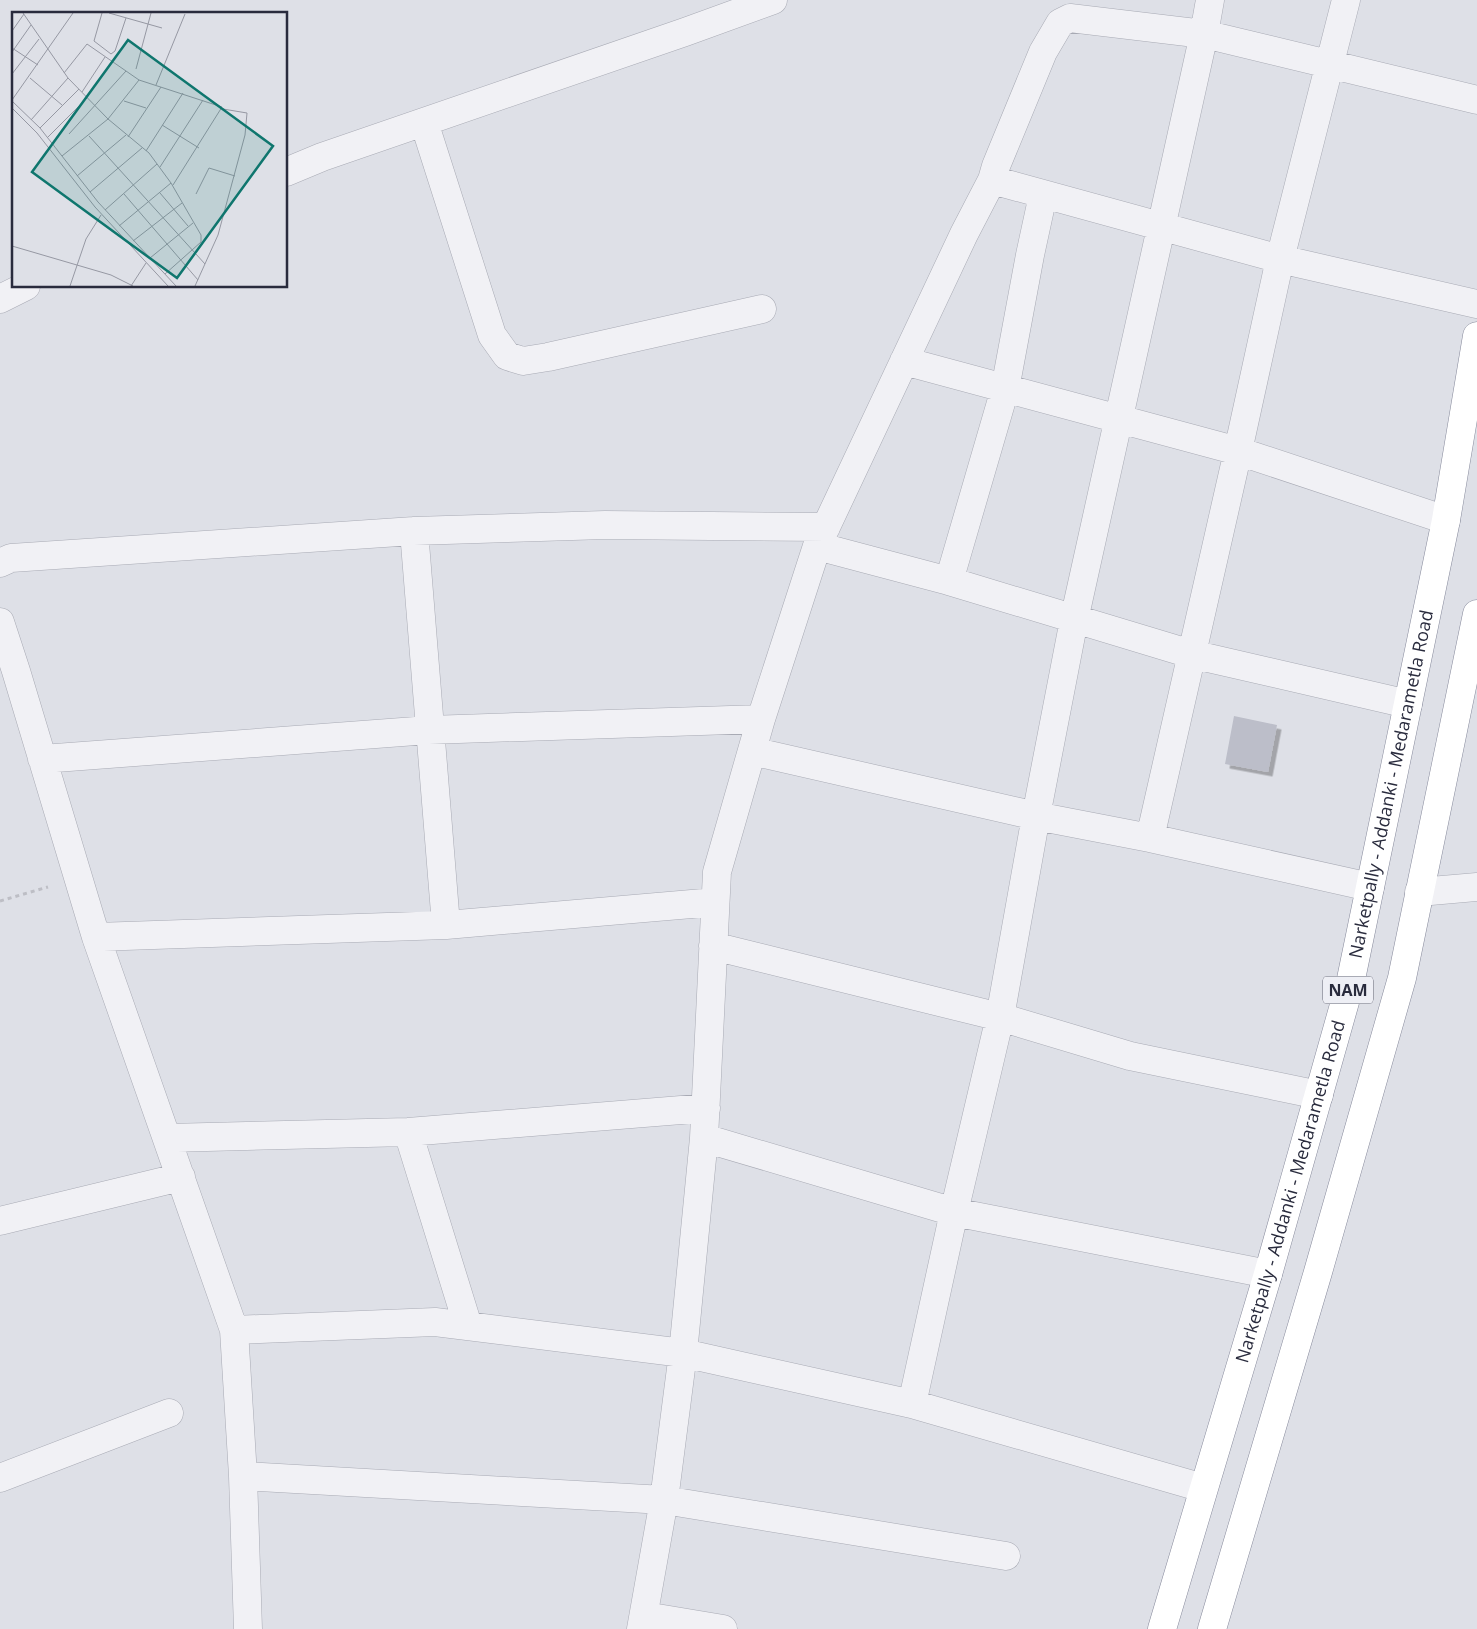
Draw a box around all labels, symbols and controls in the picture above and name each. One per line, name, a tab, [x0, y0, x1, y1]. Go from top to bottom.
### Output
inset map	[12, 12, 288, 288]
street label: Narketpally - Addanki - Medarametla Road	[1343, 608, 1438, 960]
road number: NAM	[1323, 976, 1373, 1004]
street label: Narketpally - Addanki - Medarametla Road	[1229, 1017, 1350, 1365]

